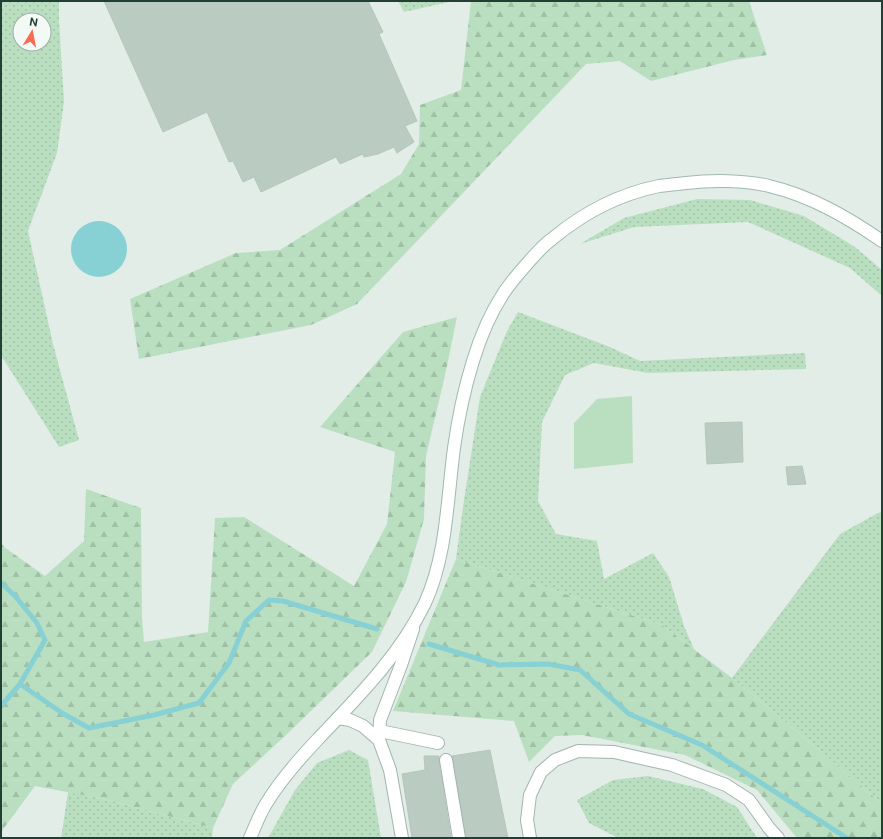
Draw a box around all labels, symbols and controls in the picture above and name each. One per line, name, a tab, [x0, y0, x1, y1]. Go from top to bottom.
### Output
north arrow	[12, 12, 52, 52]
text: N	[28, 15, 39, 29]

